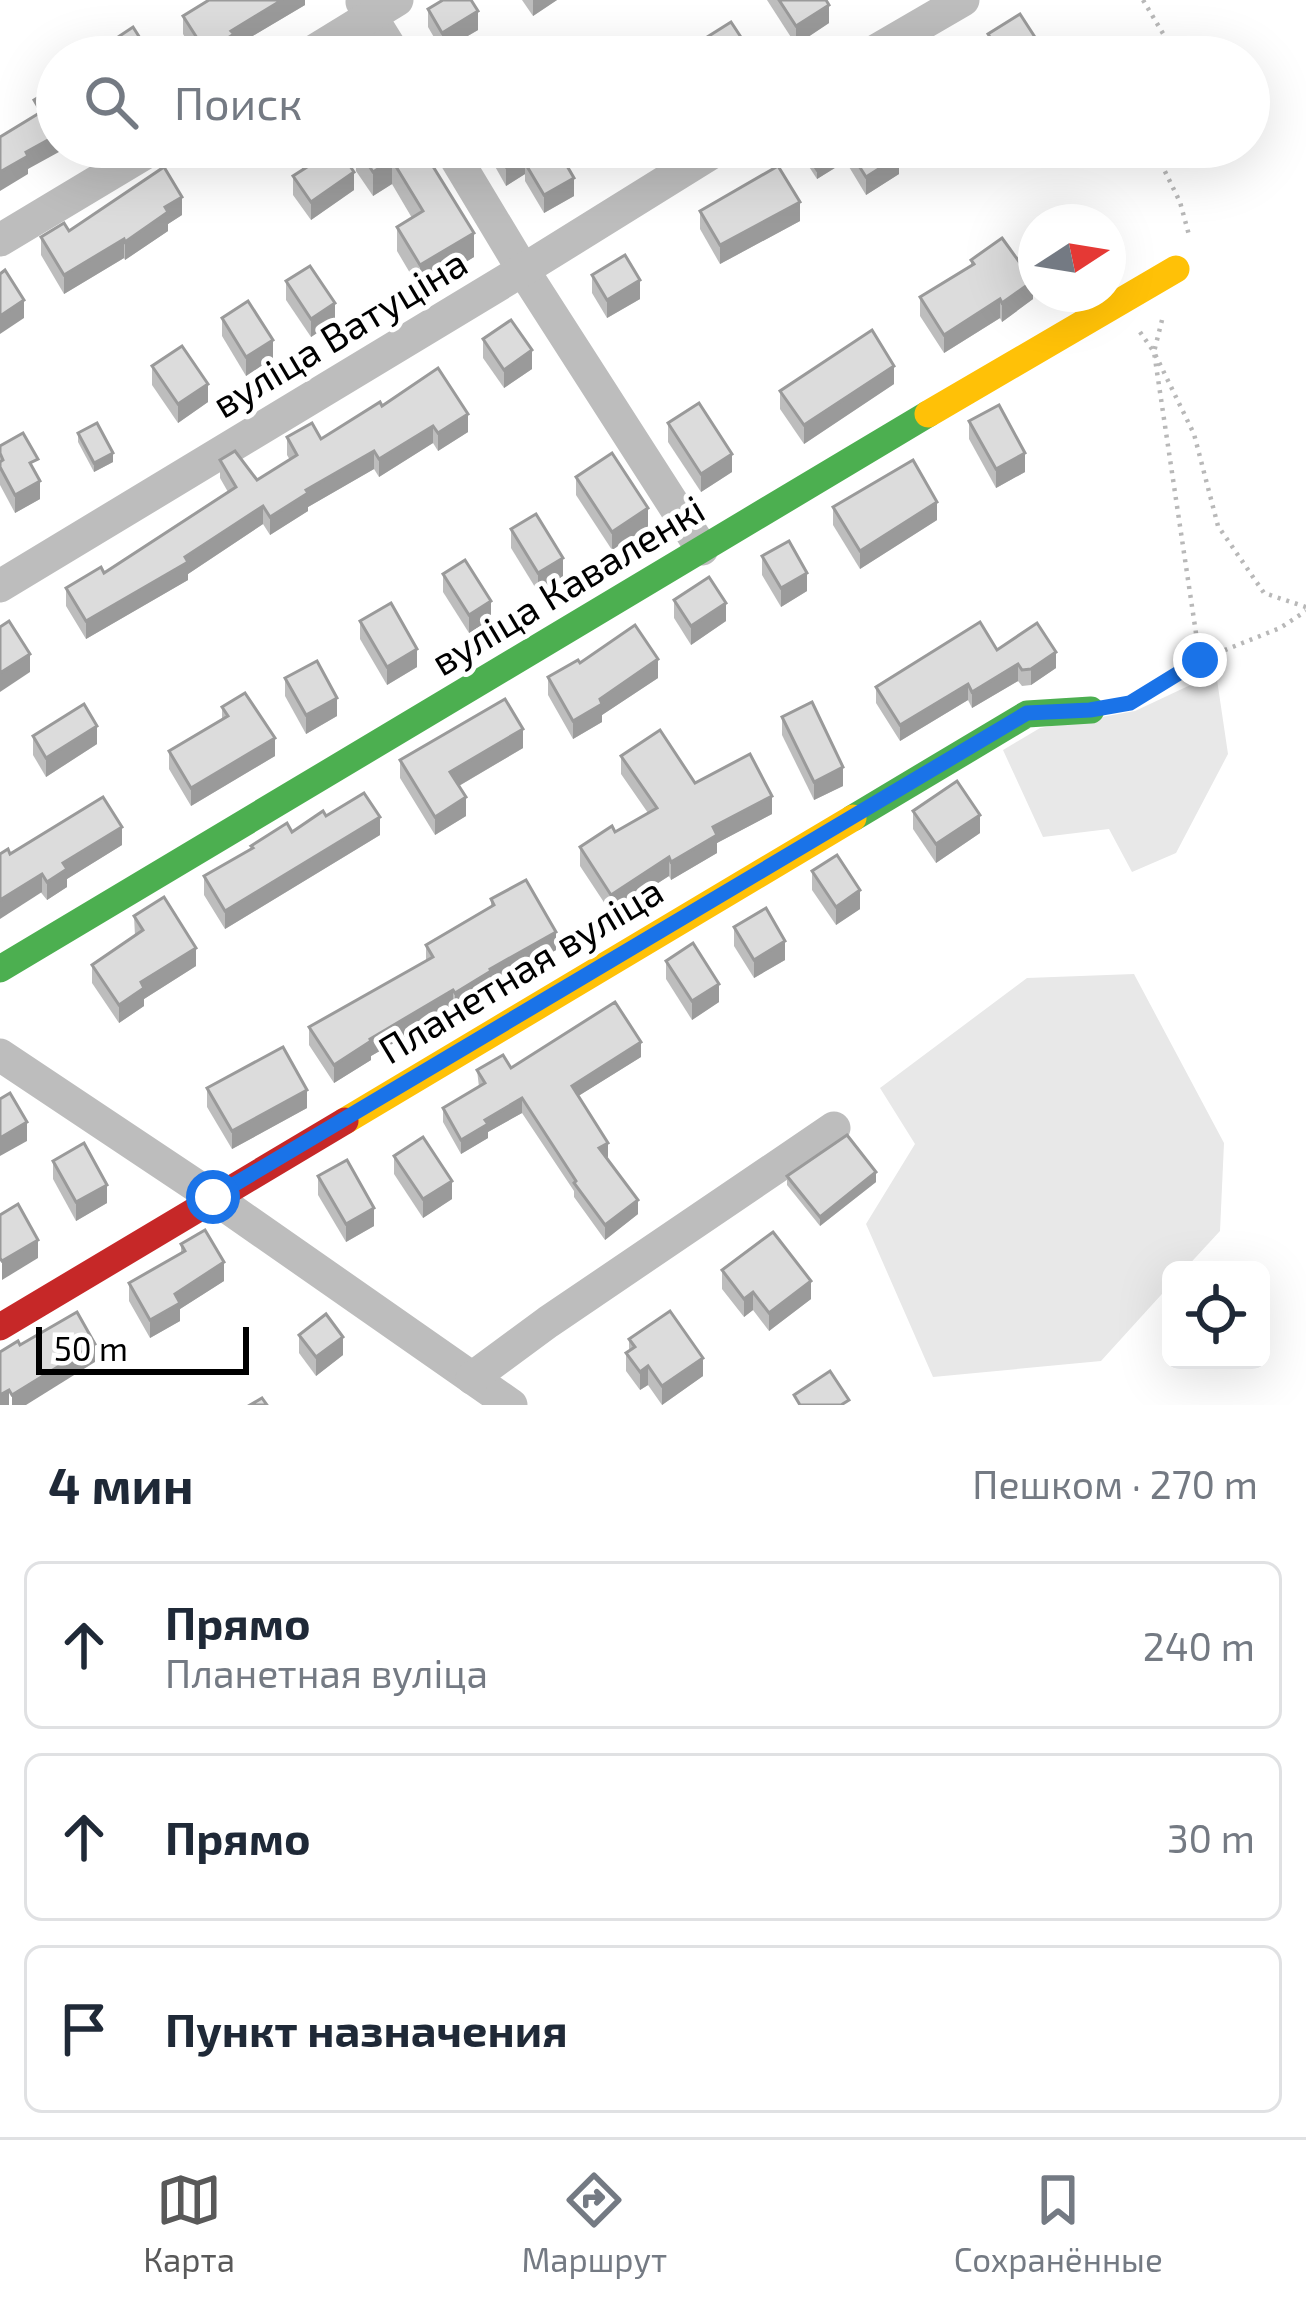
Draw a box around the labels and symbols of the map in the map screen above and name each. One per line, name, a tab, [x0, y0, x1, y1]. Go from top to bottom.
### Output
north arrow	[1018, 204, 1126, 312]
street label: вуліца Ватуціна	[203, 238, 475, 427]
street label: вуліца Каваленкі	[422, 484, 713, 685]
route end	[1173, 633, 1227, 687]
street label: Планетная вуліца	[369, 866, 671, 1073]
route start	[186, 1170, 240, 1224]
scale bar	[36, 1321, 249, 1374]

